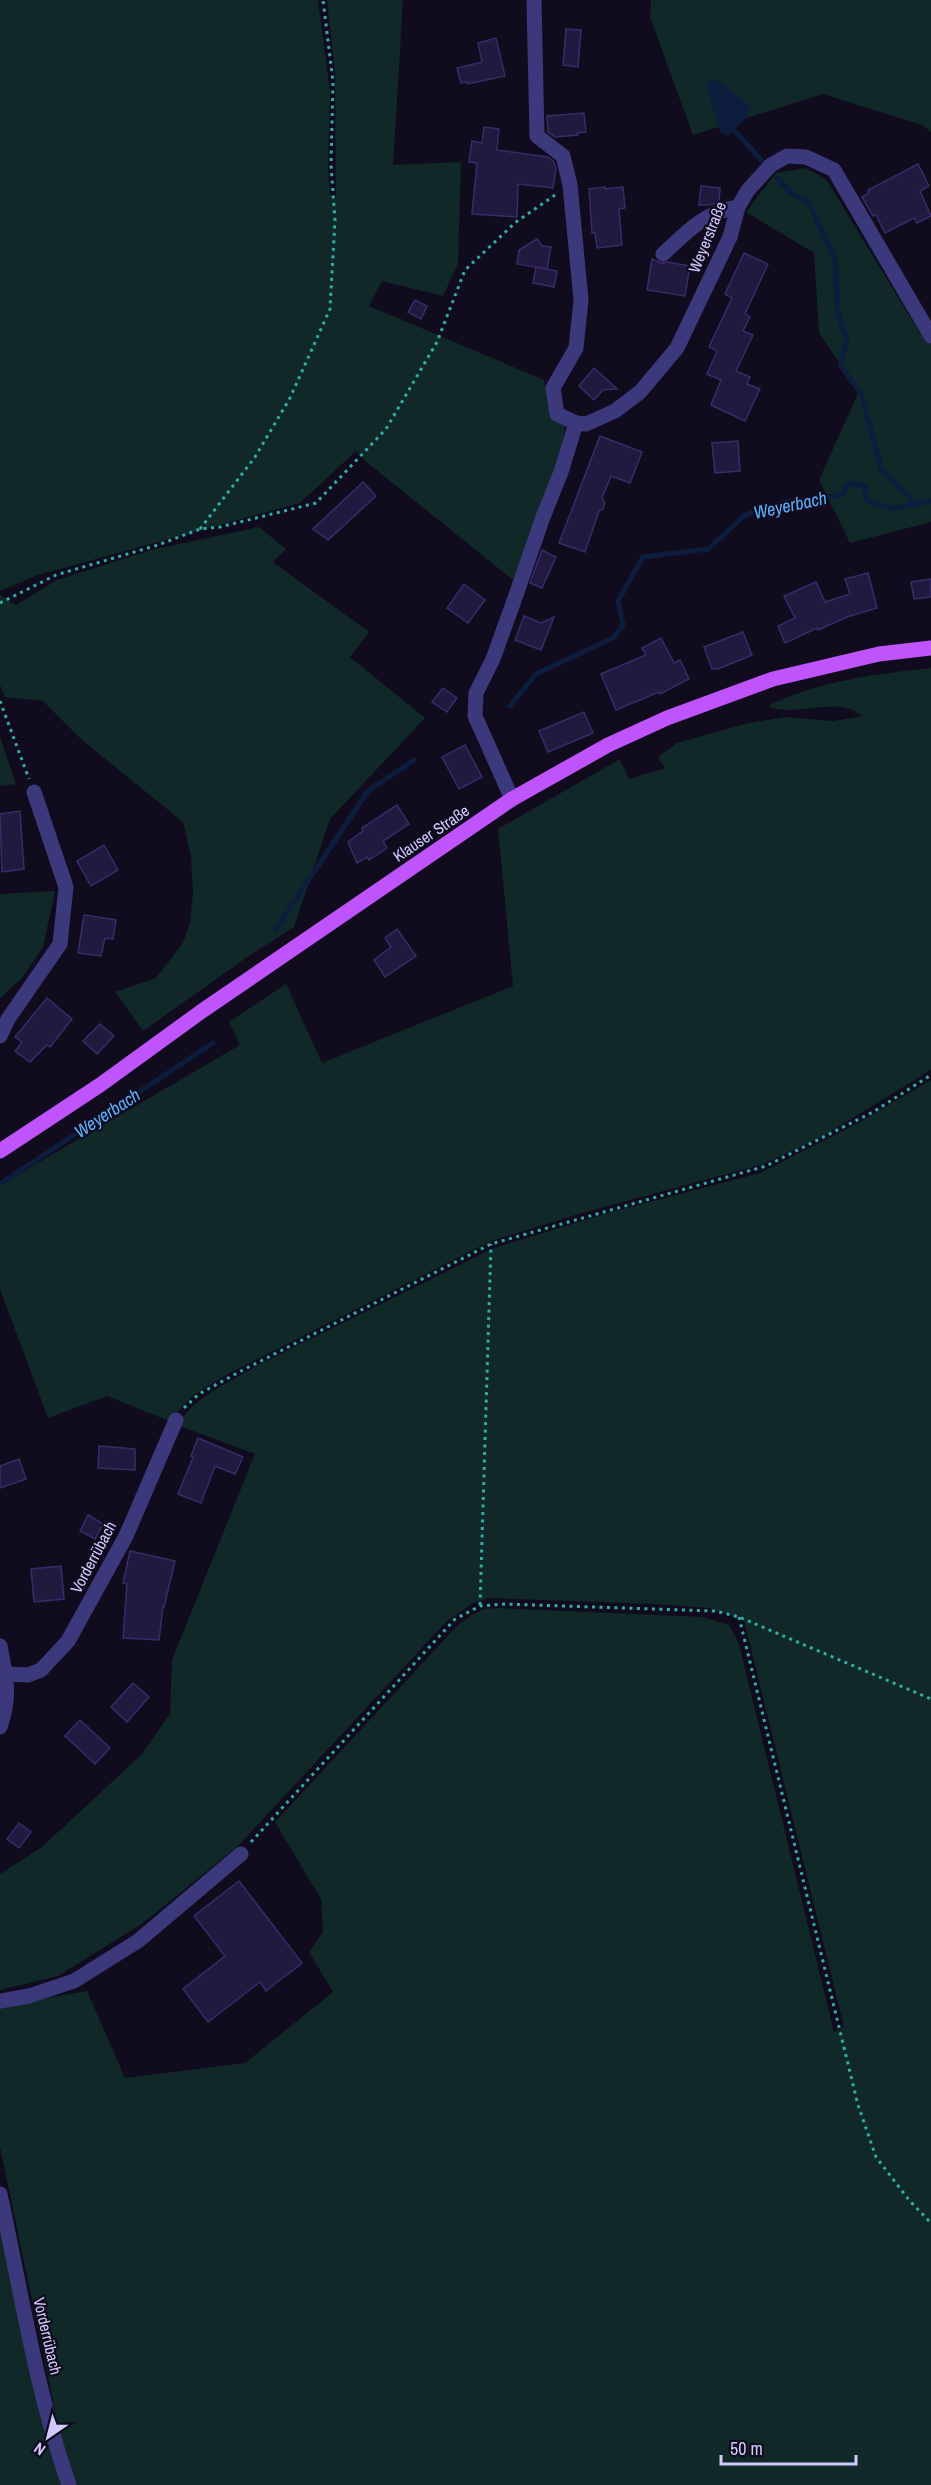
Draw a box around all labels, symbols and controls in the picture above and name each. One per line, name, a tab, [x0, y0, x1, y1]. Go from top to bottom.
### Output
street label: Weyerstraße	[683, 198, 731, 276]
water label: Weyerbach	[751, 485, 829, 525]
street label: Klauser Straße	[389, 799, 473, 867]
water label: Weyerbach	[69, 1082, 145, 1144]
street label: Vorderrübach	[65, 1517, 121, 1597]
street label: Vorderrübach	[28, 2295, 68, 2377]
north arrow	[18, 2407, 78, 2467]
scale bar	[721, 2428, 856, 2466]
text: 50 m	[730, 2436, 763, 2461]
text: N	[29, 2438, 50, 2461]

